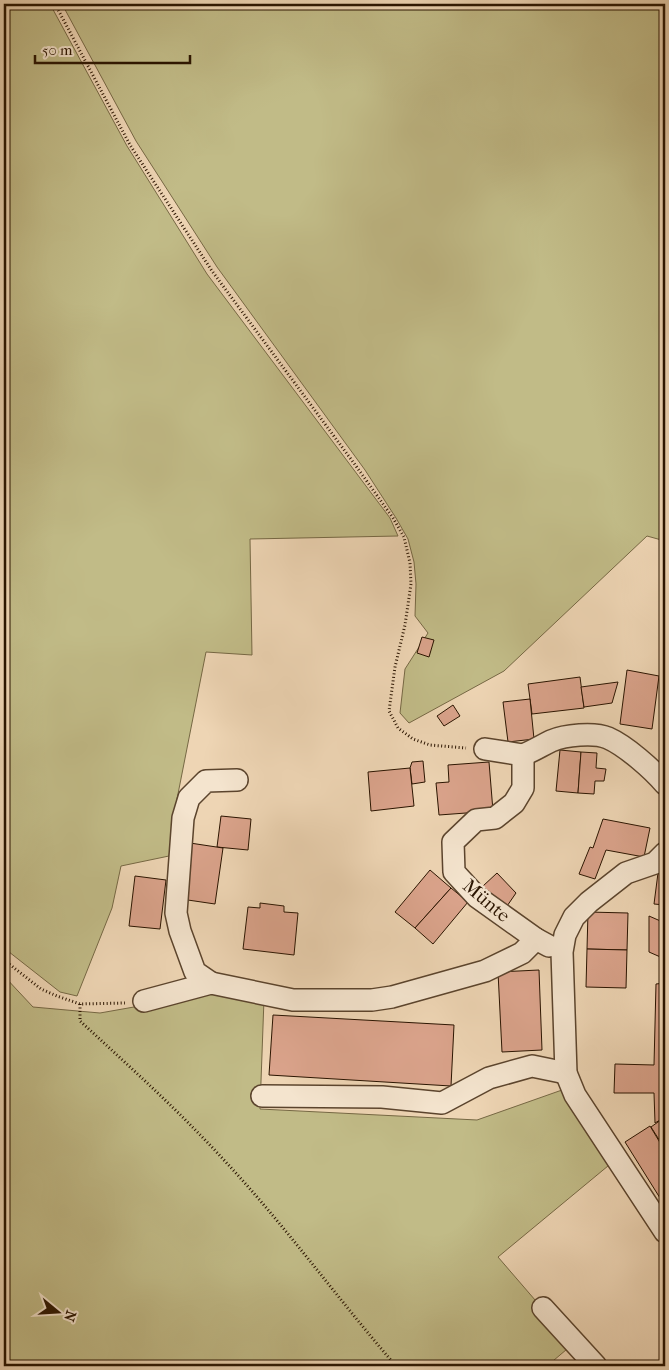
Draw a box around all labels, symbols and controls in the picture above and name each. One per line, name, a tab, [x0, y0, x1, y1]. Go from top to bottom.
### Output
scale bar	[35, 32, 190, 64]
text: 50 m	[42, 41, 73, 59]
street label: Münte	[458, 875, 514, 927]
north arrow	[32, 1288, 82, 1338]
text: N	[60, 1308, 80, 1324]

